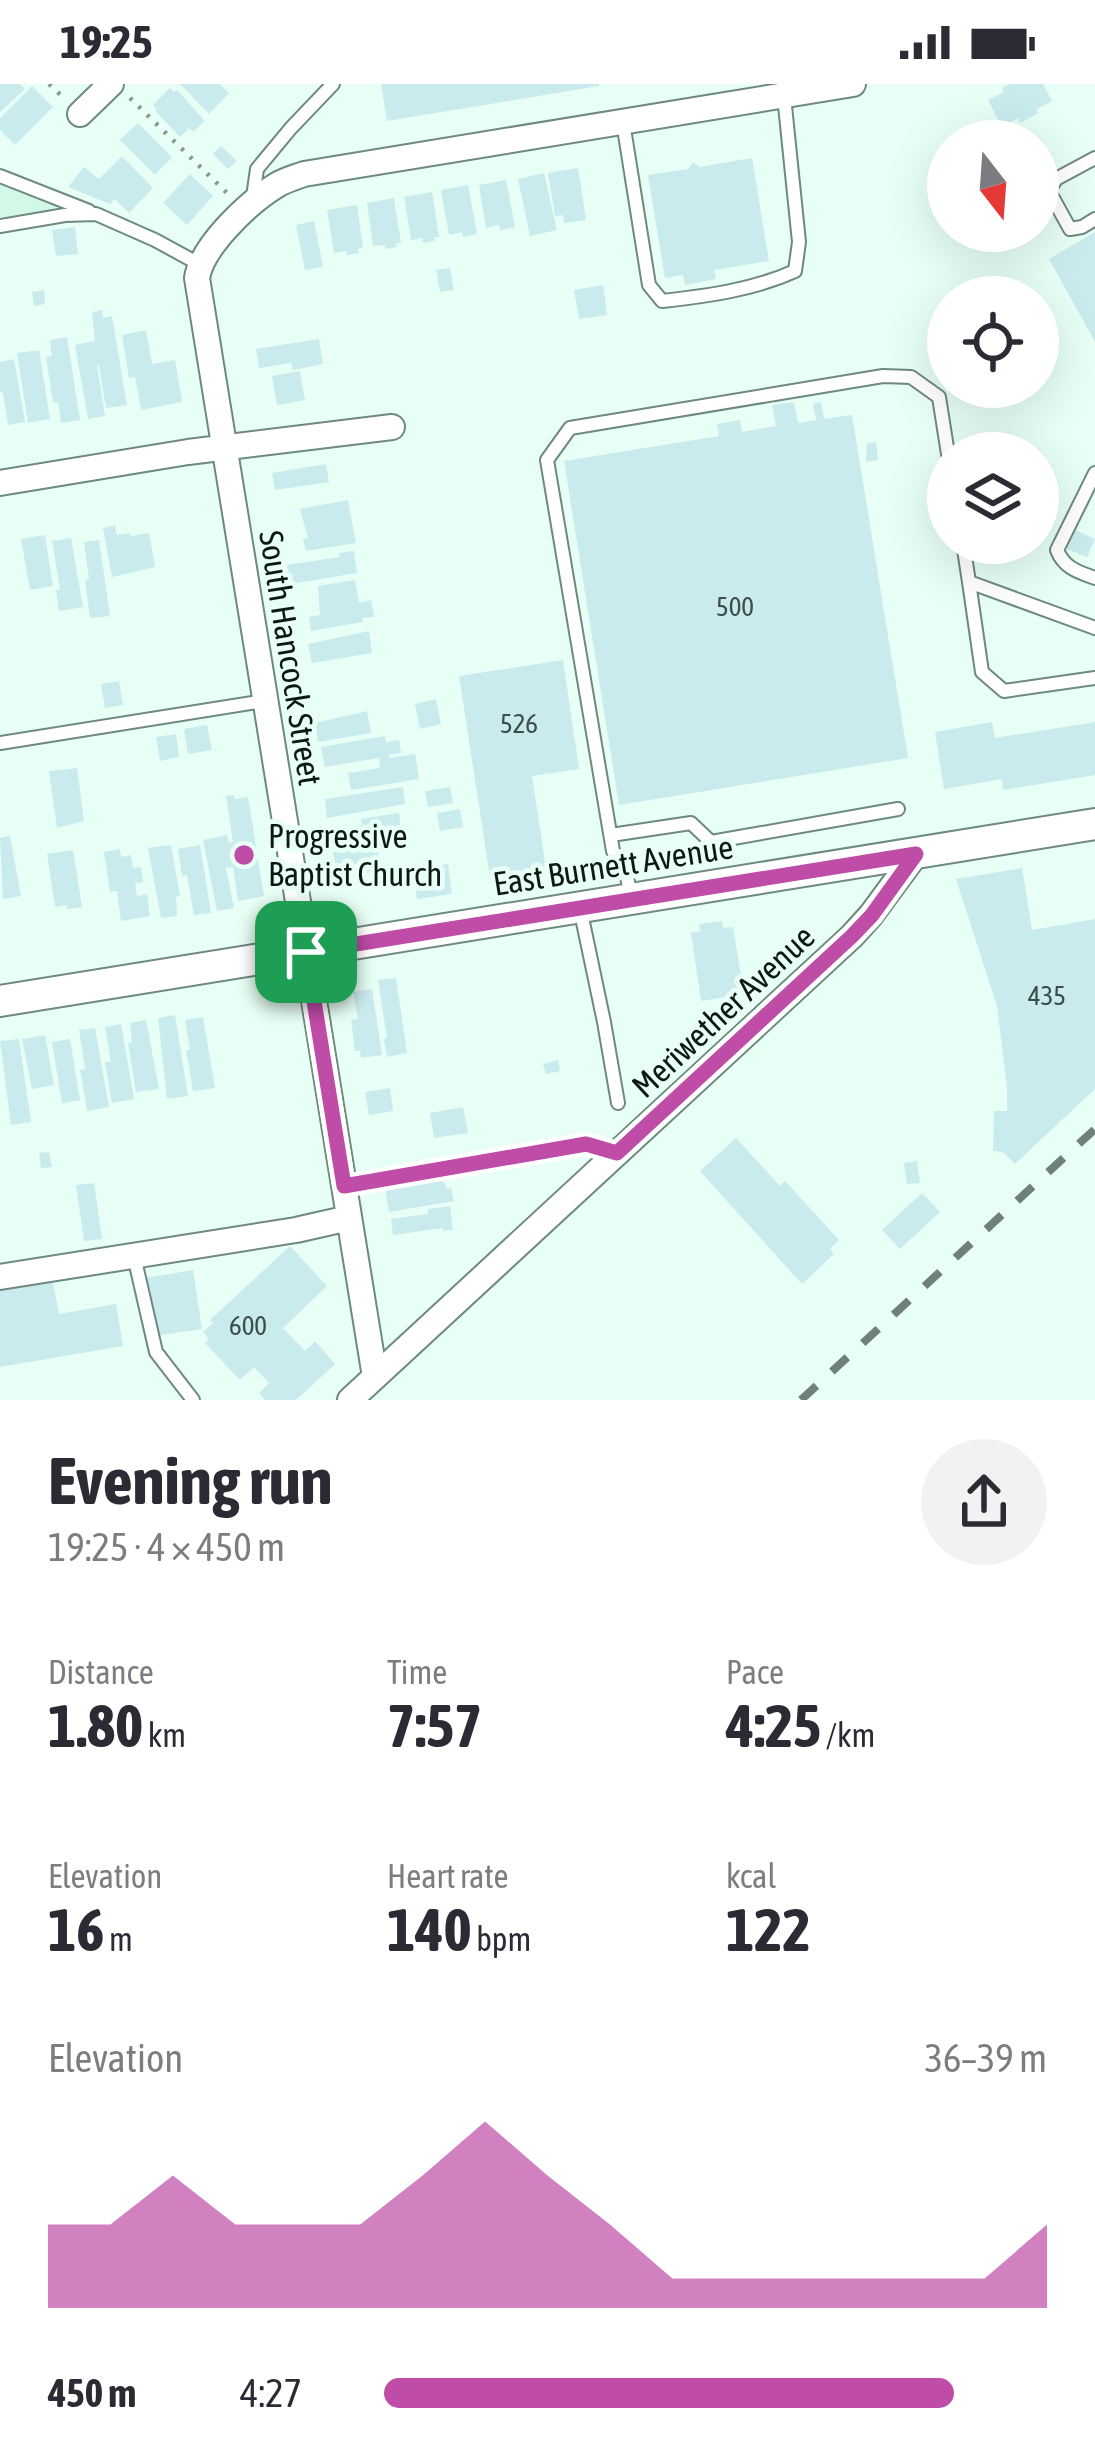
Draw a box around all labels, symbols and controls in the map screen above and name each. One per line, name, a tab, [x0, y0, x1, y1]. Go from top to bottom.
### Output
text: 19:25	[60, 16, 153, 68]
north arrow	[927, 120, 1059, 252]
map controls	[927, 120, 1059, 564]
button: locate	[927, 276, 1059, 408]
button: layers	[927, 432, 1059, 564]
street label: South Hancock Street	[252, 528, 330, 788]
house number: 500	[716, 591, 754, 622]
house number: 526	[500, 708, 538, 739]
place label: Progressive Baptist Church	[268, 817, 442, 893]
street label: East Burnett Avenue	[490, 827, 736, 903]
marker: Progressive Baptist Church	[231, 842, 257, 868]
pin	[255, 901, 357, 1003]
street label: Meriwether Avenue	[624, 917, 822, 1105]
icon: arrive	[273, 919, 339, 985]
house number: 435	[1028, 980, 1066, 1011]
house number: 600	[229, 1310, 267, 1341]
button: share	[921, 1439, 1047, 1565]
text: Evening run	[48, 1442, 333, 1518]
text: 19:25 · 4 × 450 m	[48, 1525, 285, 1569]
text: Distance	[48, 1653, 154, 1691]
text: Time	[387, 1653, 447, 1691]
text: Pace	[726, 1653, 784, 1691]
text: 1.80	[48, 1691, 143, 1760]
text: 7:57	[387, 1691, 482, 1760]
text: 4:25	[726, 1691, 821, 1760]
text: km	[143, 1716, 186, 1754]
text: /km	[821, 1716, 875, 1754]
text: Elevation	[48, 1857, 162, 1895]
text: Heart rate	[387, 1857, 509, 1895]
text: kcal	[726, 1857, 776, 1895]
text: 16	[48, 1895, 104, 1964]
text: 140	[387, 1895, 472, 1964]
text: 122	[726, 1895, 811, 1964]
text: m	[104, 1920, 133, 1958]
text: bpm	[472, 1920, 531, 1958]
text: Elevation	[48, 2036, 183, 2080]
text: 36–39 m	[925, 2036, 1047, 2080]
text: 450 m	[48, 2371, 136, 2415]
text: 4:27	[240, 2371, 302, 2415]

